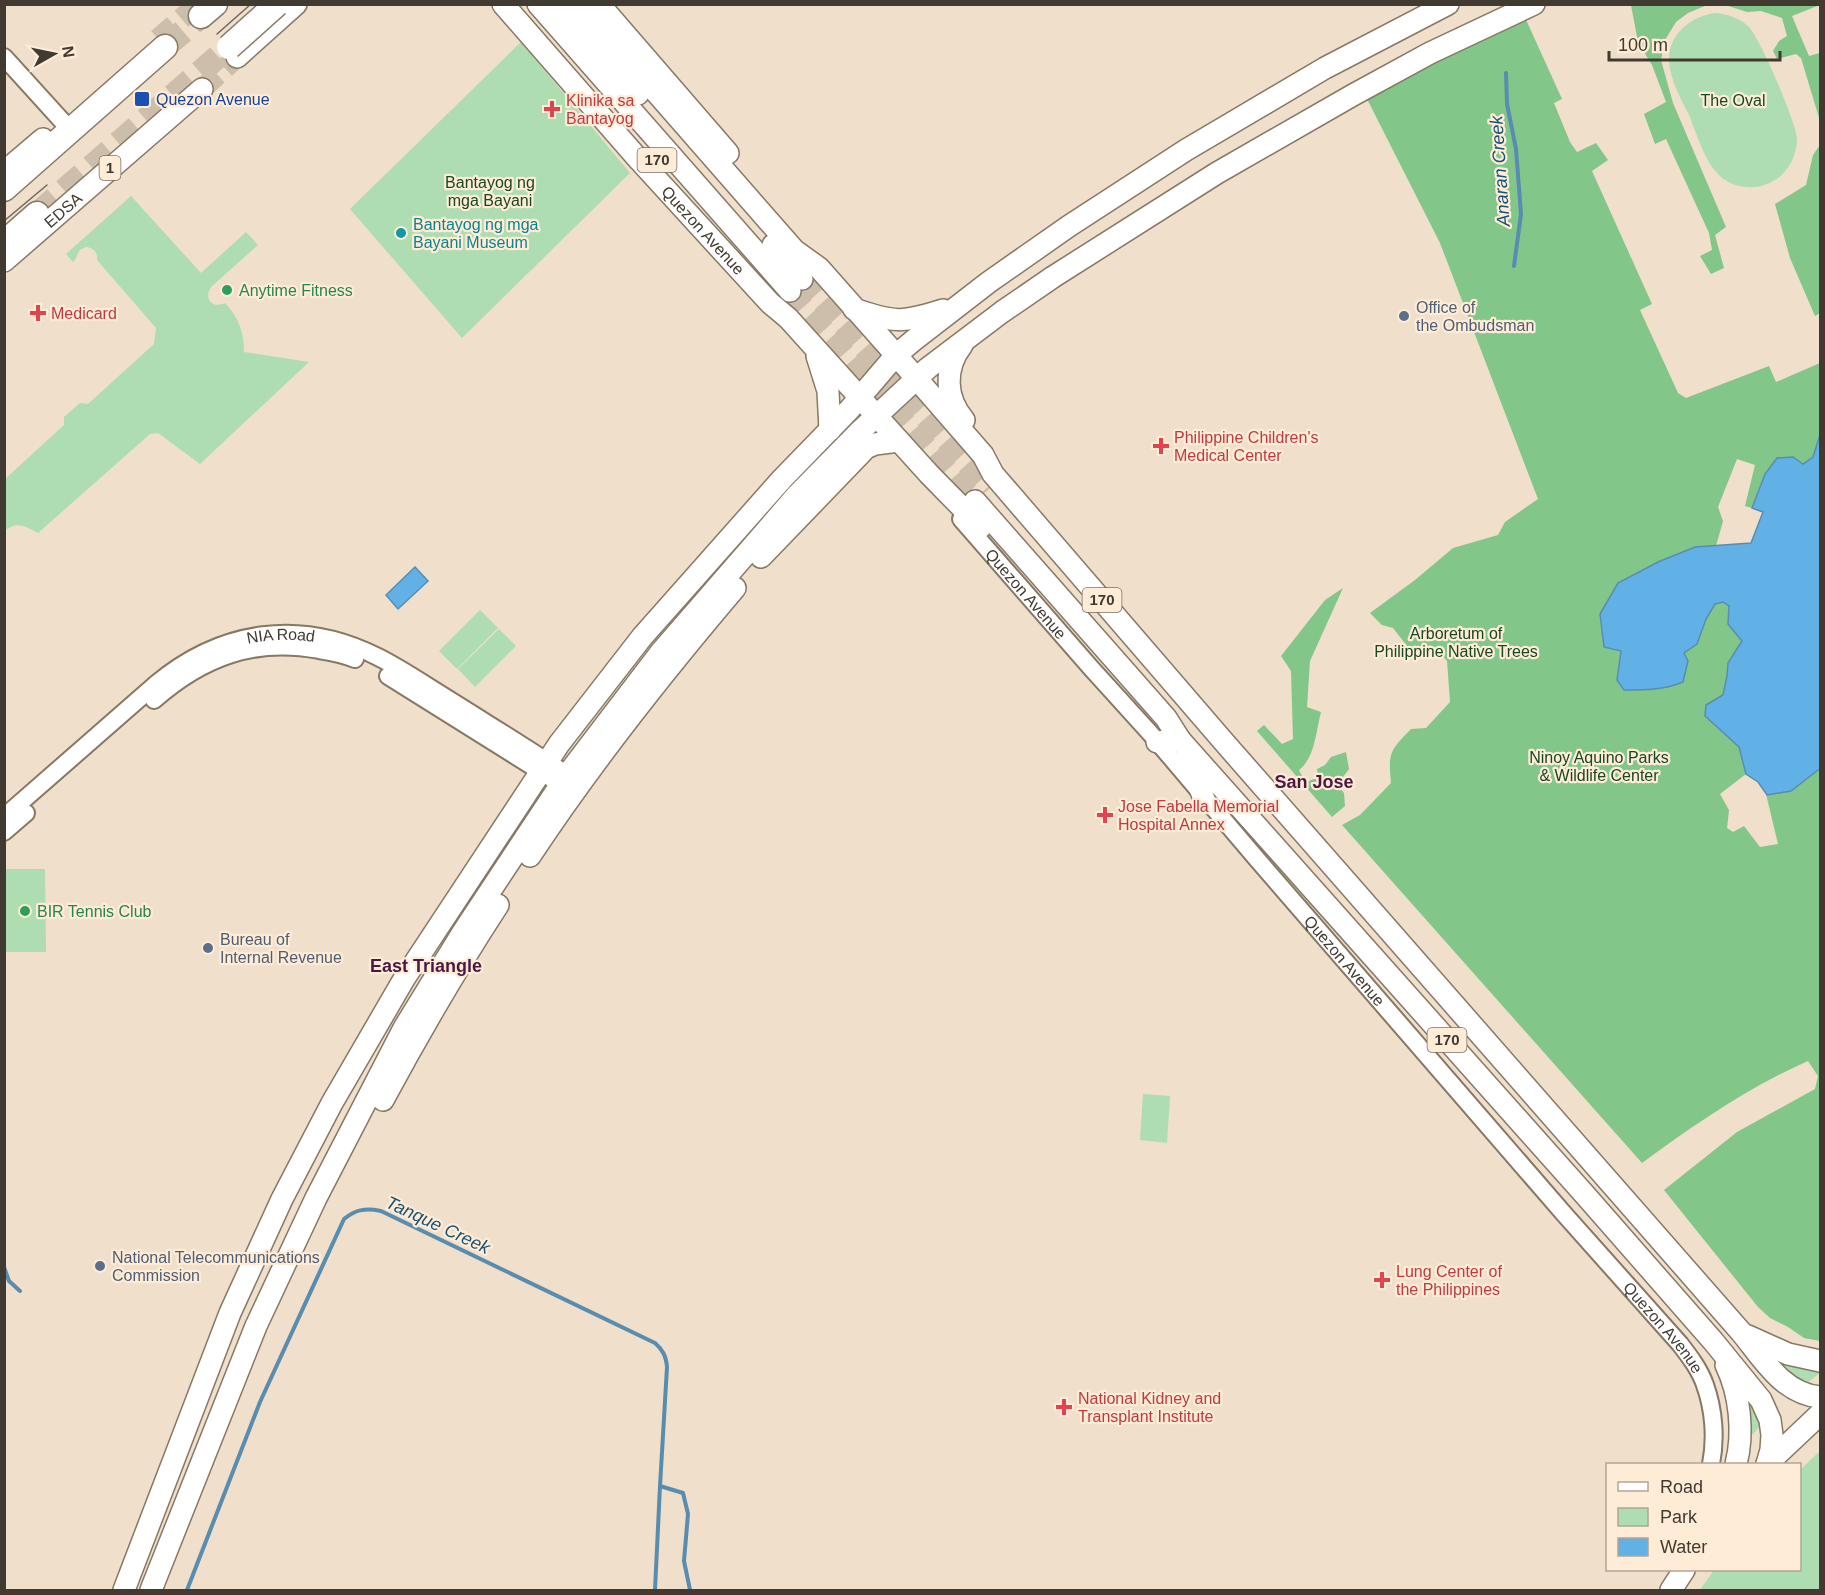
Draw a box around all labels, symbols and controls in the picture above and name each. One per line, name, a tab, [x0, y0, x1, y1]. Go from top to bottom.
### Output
north arrow	[24, 24, 84, 84]
scale bar	[1609, 24, 1780, 62]
text: 100 m	[1618, 35, 1668, 55]
text: N	[59, 45, 78, 59]
marker: Quezon Avenue	[133, 90, 151, 108]
place label: Quezon Avenue	[156, 91, 270, 108]
place label: Klinika sa Bantayog	[566, 92, 635, 127]
park label: The Oval	[1701, 92, 1765, 109]
marker: Klinika sa Bantayog	[543, 100, 561, 118]
water label: Anaran Creek	[1486, 114, 1514, 228]
road number: 170	[638, 148, 676, 172]
road number: 1	[100, 156, 120, 180]
park label: Bantayog ng mga Bayani	[445, 174, 535, 209]
street label: Quezon Avenue	[658, 183, 748, 278]
street label: EDSA	[41, 189, 85, 231]
place label: Bantayog ng mga Bayani Museum	[413, 216, 539, 251]
marker: Bantayog ng mga Bayani Museum	[394, 226, 408, 240]
place label: Anytime Fitness	[239, 282, 353, 299]
marker: Anytime Fitness	[220, 283, 234, 297]
place label: Office of the Ombudsman	[1416, 299, 1534, 334]
marker: Medicard	[29, 304, 47, 322]
place label: Medicard	[51, 305, 117, 322]
marker: Office of the Ombudsman	[1397, 309, 1411, 323]
place label: Philippine Children's Medical Center	[1174, 429, 1318, 464]
marker: Philippine Children's Medical Center	[1152, 437, 1170, 455]
street label: Quezon Avenue	[982, 546, 1070, 642]
road number: 170	[1082, 588, 1122, 612]
park label: Arboretum of Philippine Native Trees	[1374, 625, 1538, 660]
street label: NIA Road	[245, 626, 316, 647]
park label: Ninoy Aquino Parks & Wildlife Center	[1529, 749, 1669, 784]
district label: San Jose	[1274, 772, 1354, 792]
place label: Jose Fabella Memorial Hospital Annex	[1118, 798, 1279, 833]
marker: Jose Fabella Memorial Hospital Annex	[1096, 806, 1114, 824]
place label: BIR Tennis Club	[37, 903, 152, 920]
marker: BIR Tennis Club	[18, 904, 32, 918]
street label: Quezon Avenue	[1301, 912, 1388, 1009]
place label: Bureau of Internal Revenue	[220, 931, 342, 966]
marker: Bureau of Internal Revenue	[201, 941, 215, 955]
district label: East Triangle	[370, 956, 482, 976]
road number: 170	[1428, 1028, 1466, 1052]
water label: Tanque Creek	[383, 1192, 494, 1258]
place label: National Telecommunications Commission	[112, 1249, 320, 1284]
marker: National Telecommunications Commission	[93, 1259, 107, 1273]
place label: Lung Center of the Philippines	[1396, 1263, 1502, 1298]
marker: Lung Center of the Philippines	[1373, 1271, 1391, 1289]
street label: Quezon Avenue	[1620, 1279, 1706, 1376]
place label: National Kidney and Transplant Institute	[1078, 1390, 1221, 1425]
marker: National Kidney and Transplant Institute	[1055, 1398, 1073, 1416]
legend	[1606, 1463, 1801, 1571]
text: Road	[1660, 1477, 1703, 1497]
text: Park	[1660, 1507, 1698, 1527]
text: Water	[1660, 1537, 1707, 1557]

